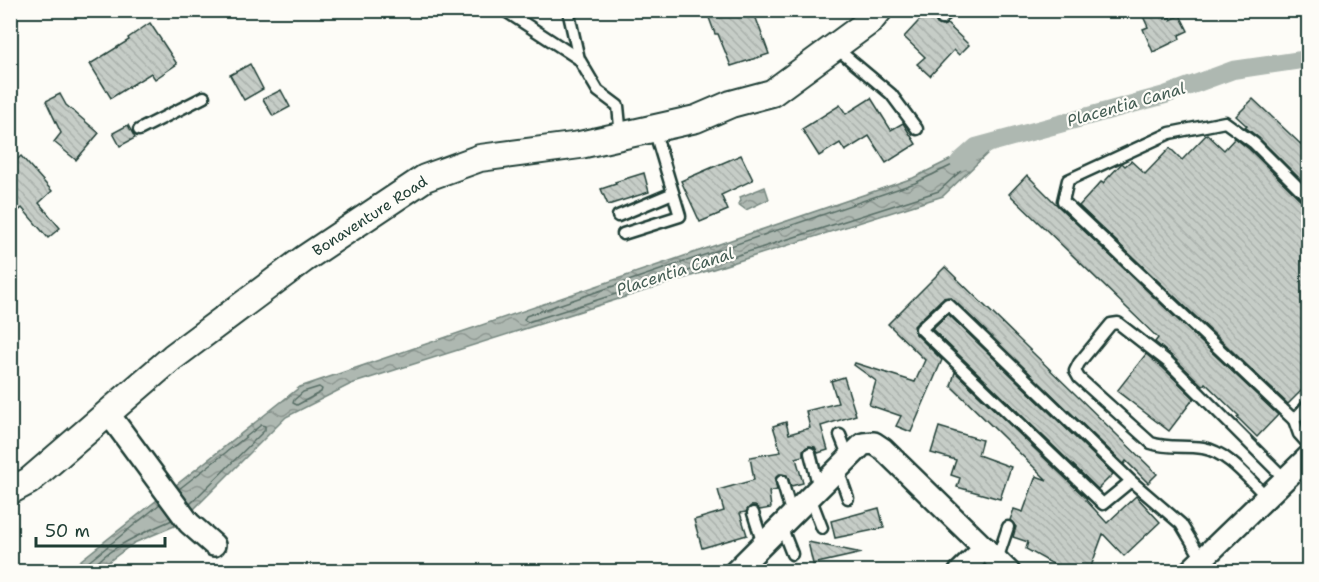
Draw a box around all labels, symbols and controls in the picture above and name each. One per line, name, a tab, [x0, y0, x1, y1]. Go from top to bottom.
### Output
water label: Placentia Canal	[1065, 78, 1188, 131]
street label: Bonaventure Road	[309, 171, 432, 261]
water label: Placentia Canal	[614, 243, 736, 300]
scale bar	[36, 510, 165, 548]
text: 50 m	[45, 519, 90, 543]

